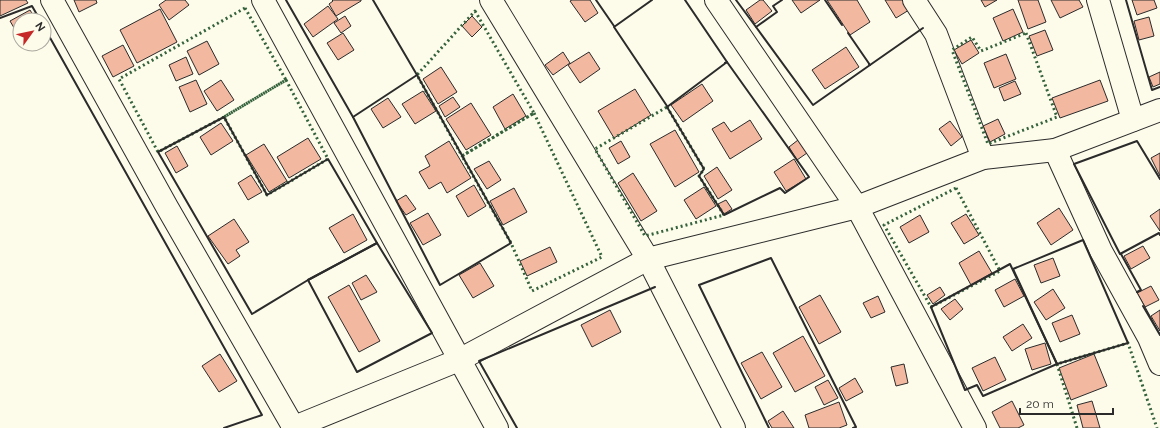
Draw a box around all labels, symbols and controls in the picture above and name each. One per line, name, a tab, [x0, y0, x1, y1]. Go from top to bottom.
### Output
north arrow	[12, 12, 52, 52]
text: N	[32, 20, 48, 34]
scale bar	[1020, 390, 1113, 416]
text: 20 m	[1026, 397, 1054, 411]

